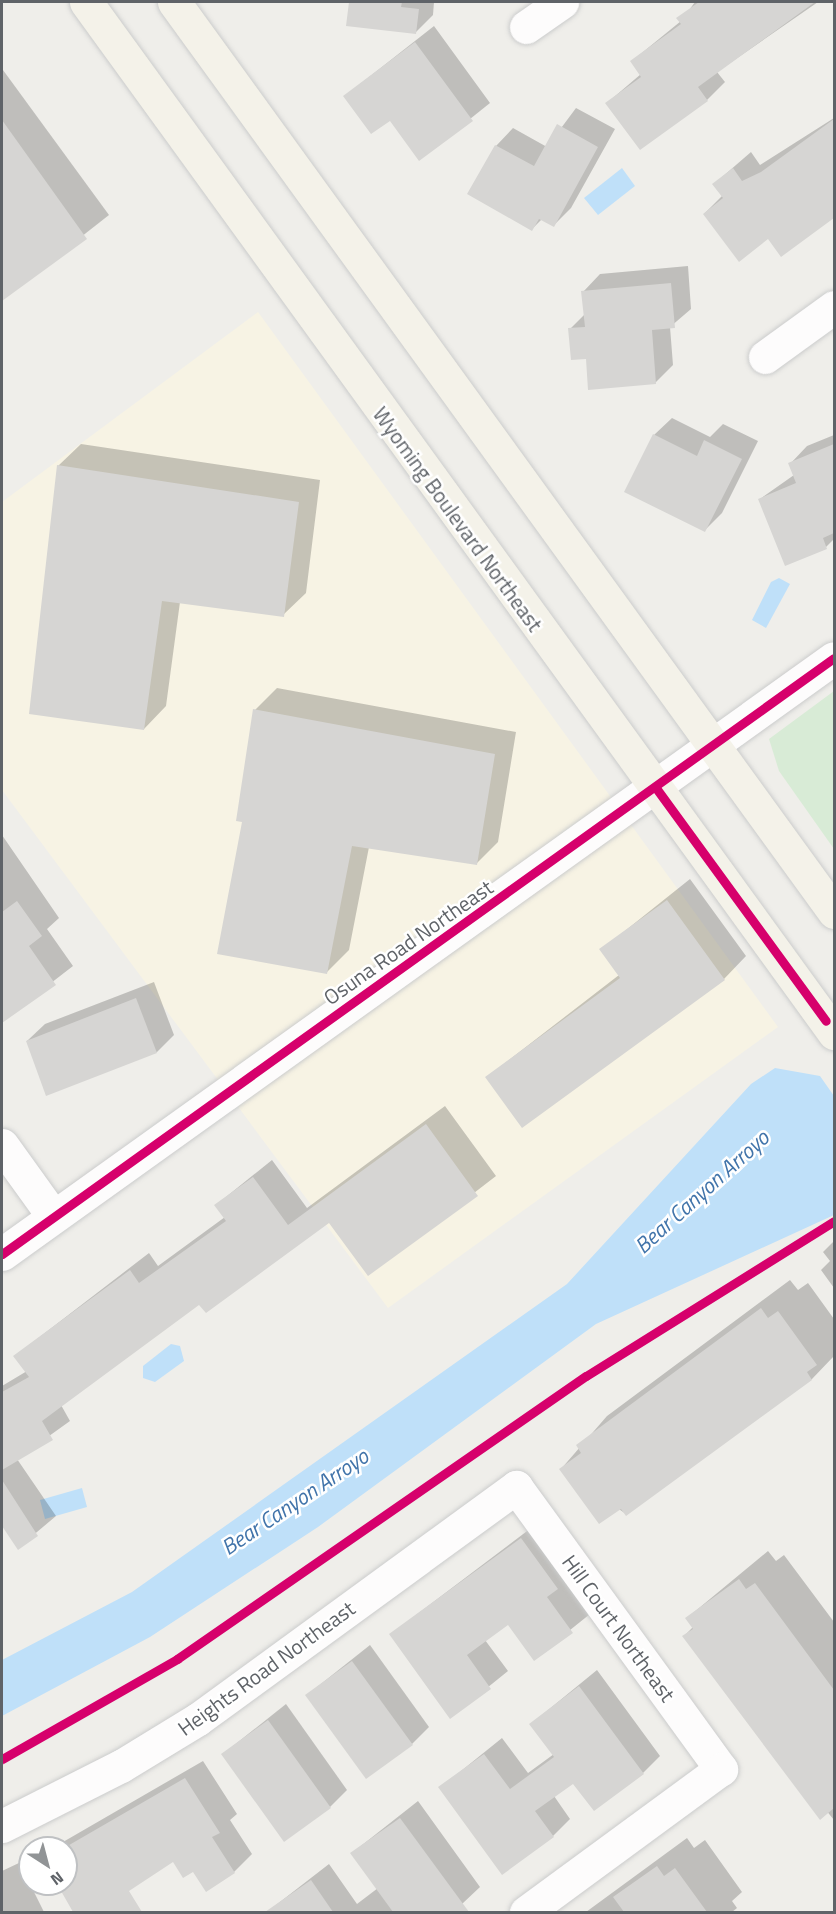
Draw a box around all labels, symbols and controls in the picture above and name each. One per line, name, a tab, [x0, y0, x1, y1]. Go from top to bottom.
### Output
street label: Wyoming Boulevard Northeast	[368, 402, 548, 636]
street label: Osuna Road Northeast	[319, 874, 497, 1010]
water label: Bear Canyon Arroyo	[629, 1125, 775, 1259]
water label: Bear Canyon Arroyo	[216, 1443, 374, 1561]
street label: Hill Court Northeast	[557, 1550, 681, 1706]
street label: Heights Road Northeast	[173, 1595, 359, 1741]
north arrow	[18, 1836, 78, 1896]
text: N	[46, 1866, 69, 1892]

